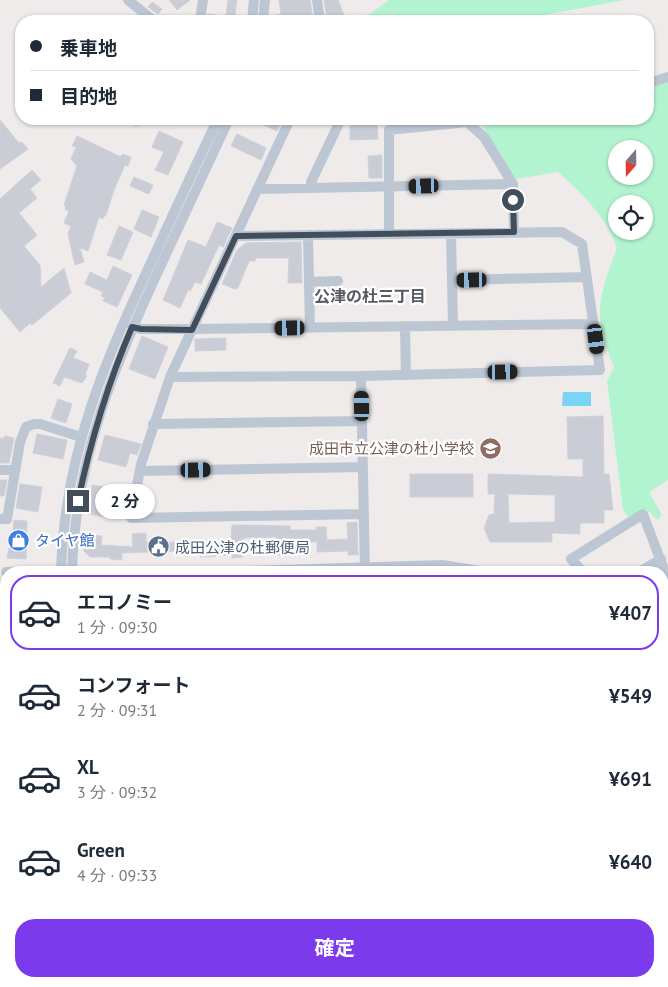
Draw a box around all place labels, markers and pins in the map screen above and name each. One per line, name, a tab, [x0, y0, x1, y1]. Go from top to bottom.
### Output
school or university icon: 成田市立公津の杜小学校	[478, 436, 502, 460]
place label: 成田市立公津の杜小学校	[309, 439, 474, 458]
shop icon: タイヤ館	[7, 528, 31, 552]
place label: タイヤ館	[35, 531, 95, 550]
public building icon: 成田公津の杜郵便局	[147, 535, 171, 559]
place label: 成田公津の杜郵便局	[175, 538, 310, 557]

